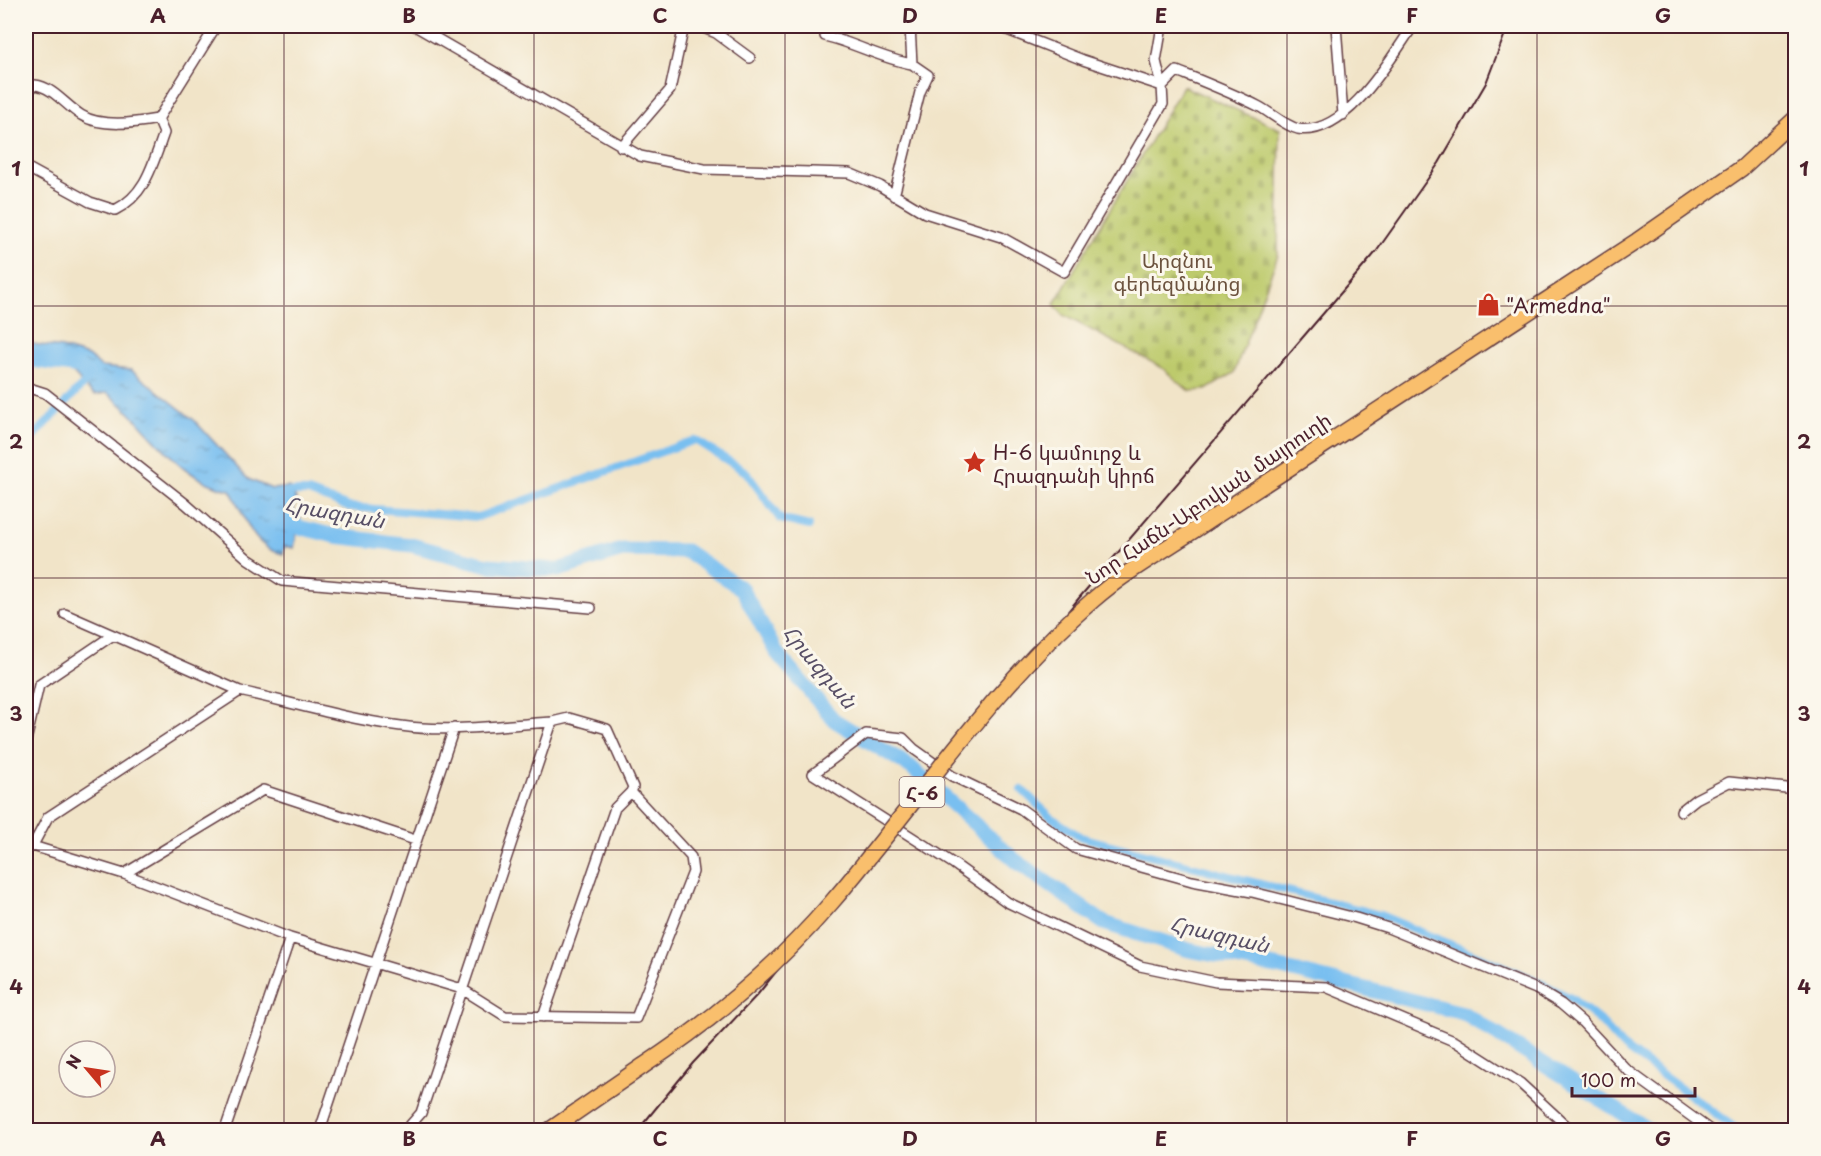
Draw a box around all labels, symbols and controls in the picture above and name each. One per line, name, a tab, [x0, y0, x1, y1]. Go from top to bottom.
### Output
text: A	[150, 0, 166, 30]
text: B	[402, 0, 416, 30]
text: C	[652, 0, 668, 30]
text: D	[902, 0, 918, 30]
text: E	[1155, 0, 1167, 30]
text: F	[1406, 0, 1418, 30]
text: G	[1655, 0, 1671, 30]
text: 1	[11, 153, 21, 183]
text: 1	[1799, 153, 1809, 183]
park label: Արզնու գերեզմանոց	[1114, 245, 1240, 298]
place label: "Armedna"	[1506, 290, 1611, 320]
shop icon: "Armedna"	[1475, 292, 1501, 318]
street label: Նոր Հաճն-Աբովյան մայրուղի	[1079, 404, 1337, 592]
text: 2	[9, 426, 23, 456]
text: 2	[1797, 426, 1811, 456]
place label: H-6 կամուրջ և Հրազդանի կիրճ	[993, 437, 1155, 490]
place icon: H-6 կամուրջ և Հրազդանի կիրճ	[962, 450, 988, 476]
water label: Հրազդան	[283, 487, 389, 536]
water label: Հրազդան	[776, 617, 866, 716]
text: 3	[9, 698, 23, 728]
text: 3	[1797, 698, 1811, 728]
road number: Հ-6	[900, 777, 944, 807]
water label: Հրազդան	[1167, 906, 1274, 960]
text: 4	[9, 971, 23, 1001]
text: 4	[1797, 971, 1811, 1001]
north arrow	[57, 1039, 117, 1099]
text: N	[59, 1050, 87, 1073]
scale bar	[1572, 1060, 1695, 1098]
text: 100 m	[1581, 1066, 1636, 1093]
text: A	[150, 1123, 166, 1153]
text: B	[402, 1123, 416, 1153]
text: C	[652, 1123, 668, 1153]
text: D	[902, 1123, 918, 1153]
text: E	[1155, 1123, 1167, 1153]
text: F	[1406, 1123, 1418, 1153]
text: G	[1655, 1123, 1671, 1153]

